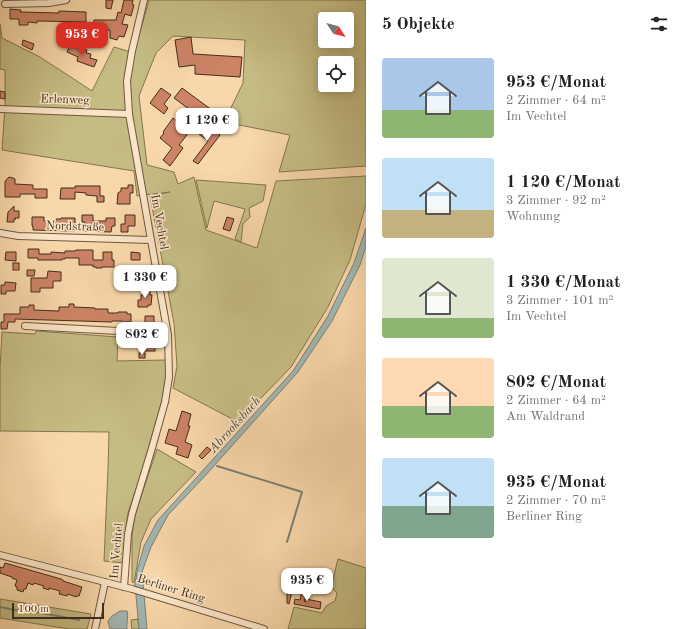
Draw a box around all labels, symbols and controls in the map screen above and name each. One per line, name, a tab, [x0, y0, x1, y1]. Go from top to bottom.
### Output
north arrow	[318, 12, 354, 48]
map controls	[318, 12, 354, 92]
icon: filters	[648, 13, 670, 35]
text: 5 Objekte	[382, 16, 455, 33]
pin: 953 €	[54, 22, 110, 56]
text: 953 €	[65, 28, 99, 41]
button: locate	[318, 56, 354, 92]
icon: home	[414, 74, 462, 122]
text: 953 €/Monat	[506, 74, 606, 91]
street label: Erlenweg	[40, 93, 90, 107]
text: 2 Zimmer · 64 m²	[506, 94, 606, 107]
pin: 1 120 €	[170, 108, 244, 142]
text: Im Vechtel	[506, 110, 567, 123]
text: 1 120 €	[185, 114, 229, 127]
icon: home	[414, 174, 462, 222]
text: 1 120 €/Monat	[506, 174, 620, 191]
street label: Im Vechtel	[148, 193, 170, 251]
text: 3 Zimmer · 92 m²	[506, 194, 606, 207]
text: Wohnung	[506, 210, 560, 223]
street label: Nordstraße	[46, 220, 105, 234]
pin: 1 330 €	[108, 265, 182, 299]
text: 1 330 €	[123, 271, 167, 284]
icon: home	[414, 274, 462, 322]
text: 1 330 €/Monat	[506, 274, 620, 291]
text: 3 Zimmer · 101 m²	[506, 294, 614, 307]
text: Im Vechtel	[506, 310, 567, 323]
pin: 802 €	[114, 322, 170, 356]
text: 802 €	[125, 328, 159, 341]
icon: home	[414, 374, 462, 422]
text: 802 €/Monat	[506, 374, 606, 391]
water label: Abrooksbach	[206, 394, 264, 456]
text: 2 Zimmer · 64 m²	[506, 394, 606, 407]
text: Am Waldrand	[506, 410, 585, 423]
icon: home	[414, 474, 462, 522]
text: 935 €/Monat	[506, 474, 606, 491]
text: 2 Zimmer · 70 m²	[506, 494, 606, 507]
text: Berliner Ring	[506, 510, 582, 523]
street label: Im Vechtel	[109, 523, 125, 579]
pin: 935 €	[279, 568, 335, 602]
street label: Berliner Ring	[136, 573, 207, 605]
text: 935 €	[290, 574, 324, 587]
scale bar	[12, 601, 104, 620]
text: 100 m	[18, 604, 49, 615]

